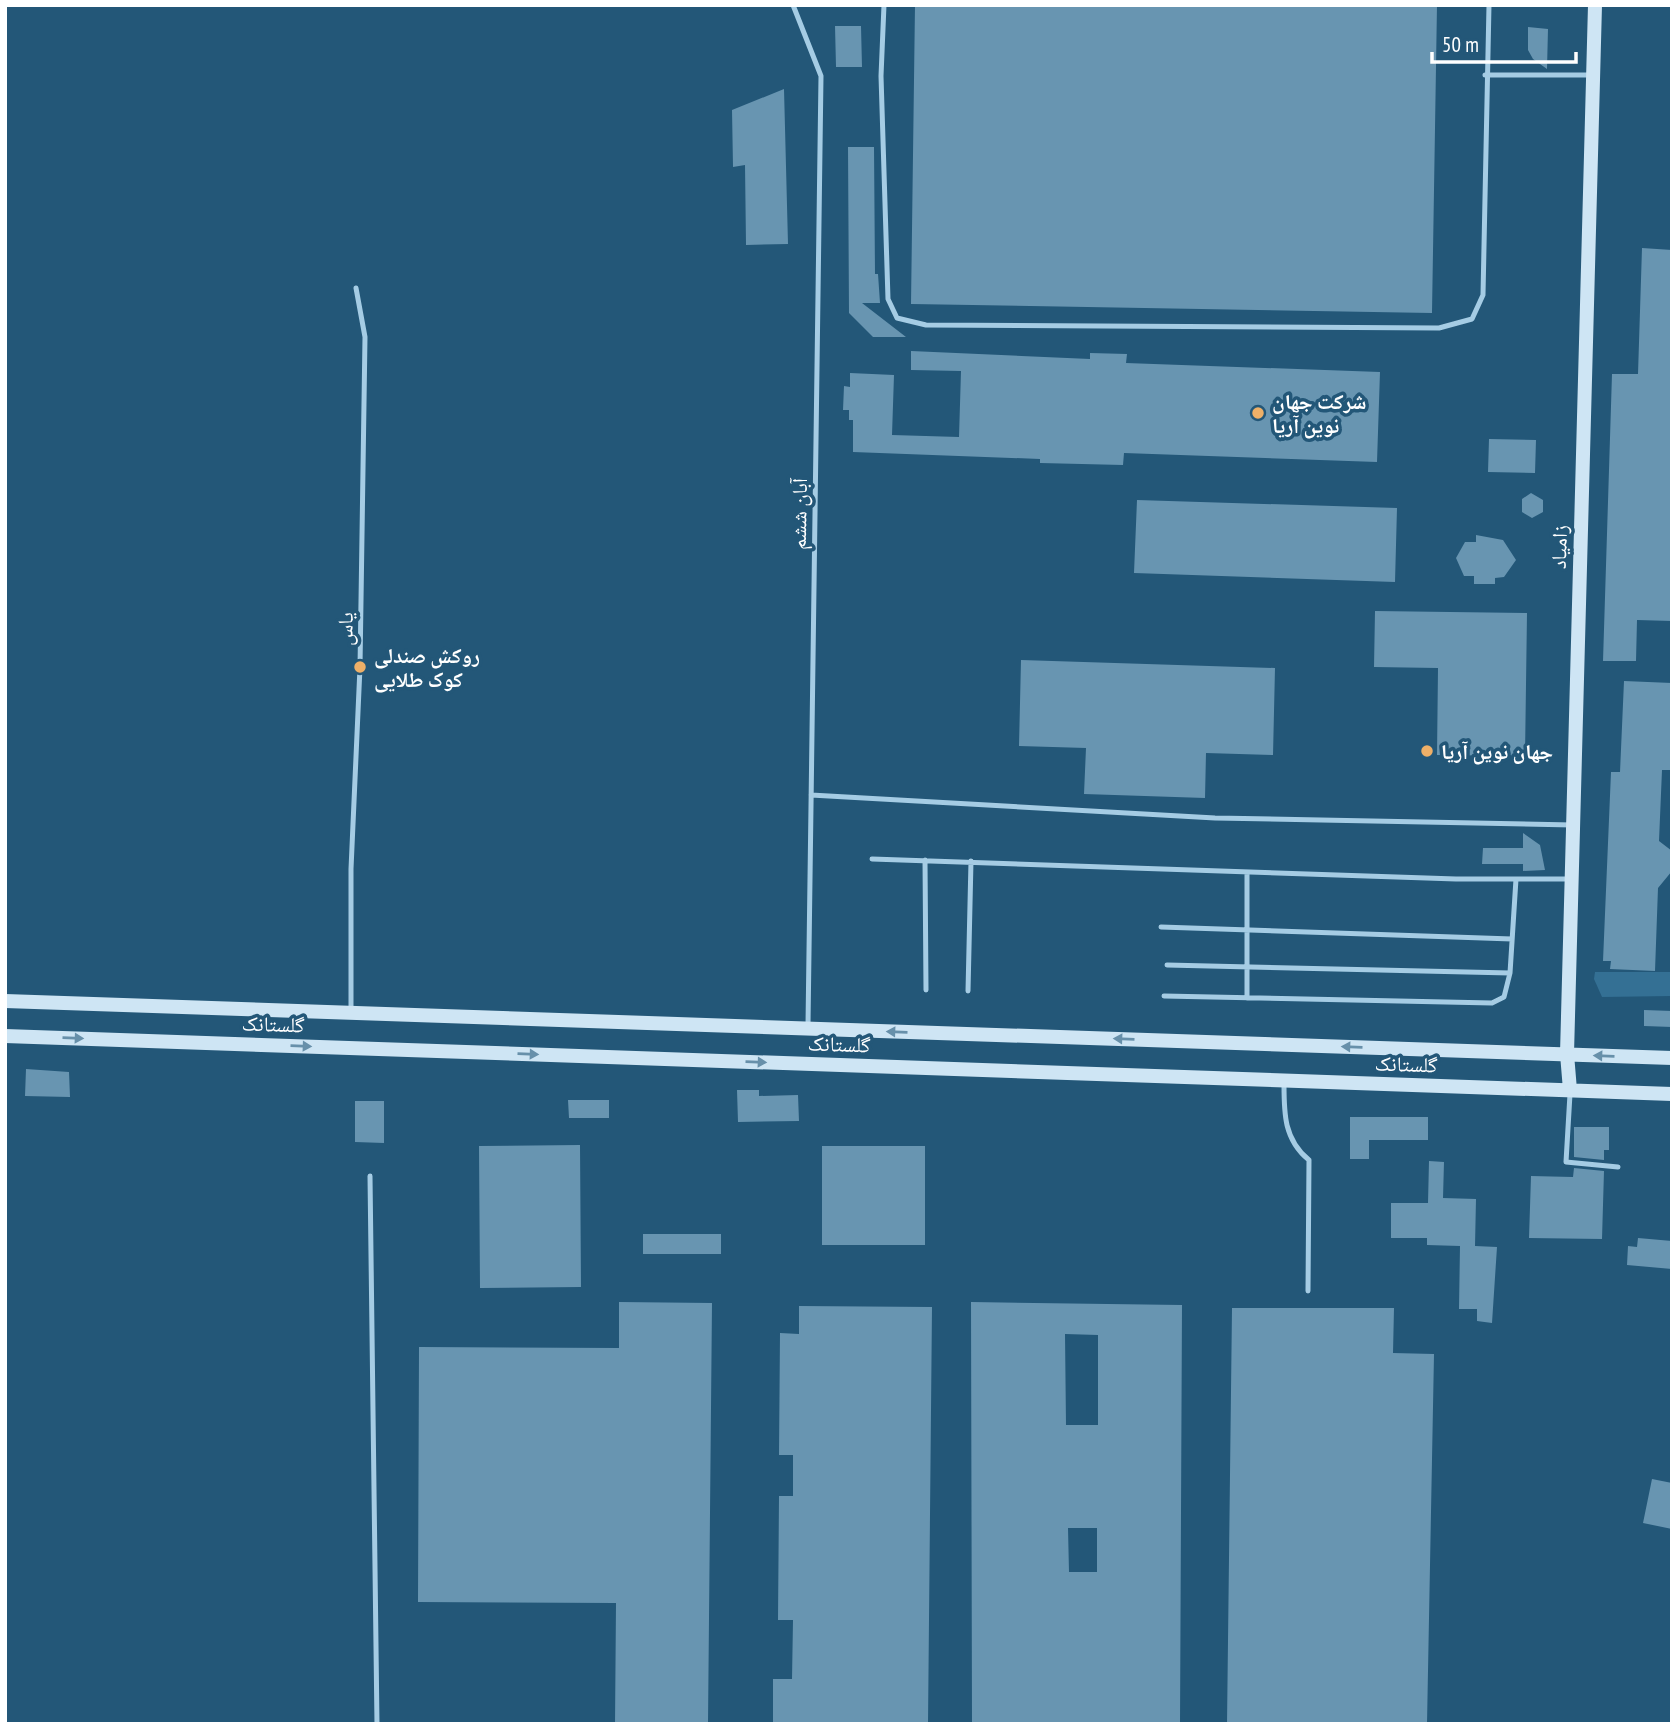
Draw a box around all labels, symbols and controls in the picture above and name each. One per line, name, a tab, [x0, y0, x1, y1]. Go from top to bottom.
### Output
scale bar	[1432, 21, 1576, 65]
text: 50 m	[1442, 31, 1479, 58]
place label: شرکت جهان نوین آریا	[1272, 388, 1366, 439]
marker: شرکت جهان نوین آریا	[1250, 405, 1266, 421]
street label: آبان ششم	[785, 477, 814, 550]
street label: زامیاد	[1545, 524, 1573, 570]
street label: یاس	[331, 612, 359, 646]
place label: روکش صندلی کوک طلایی	[374, 642, 480, 693]
marker: روکش صندلی کوک طلایی	[352, 659, 368, 675]
place label: جهان نوین آریا	[1441, 738, 1553, 765]
marker: جهان نوین آریا	[1419, 743, 1435, 759]
street label: گلستانک	[241, 1009, 305, 1039]
one-way arrow	[886, 1026, 908, 1037]
street label: گلستانک	[807, 1029, 871, 1059]
one-way arrow	[63, 1033, 85, 1044]
one-way arrow	[1113, 1034, 1135, 1045]
one-way arrow	[290, 1041, 312, 1052]
one-way arrow	[1340, 1042, 1362, 1053]
one-way arrow	[517, 1049, 539, 1060]
street label: گلستانک	[1374, 1049, 1438, 1079]
one-way arrow	[1592, 1050, 1614, 1061]
one-way arrow	[745, 1057, 767, 1068]

